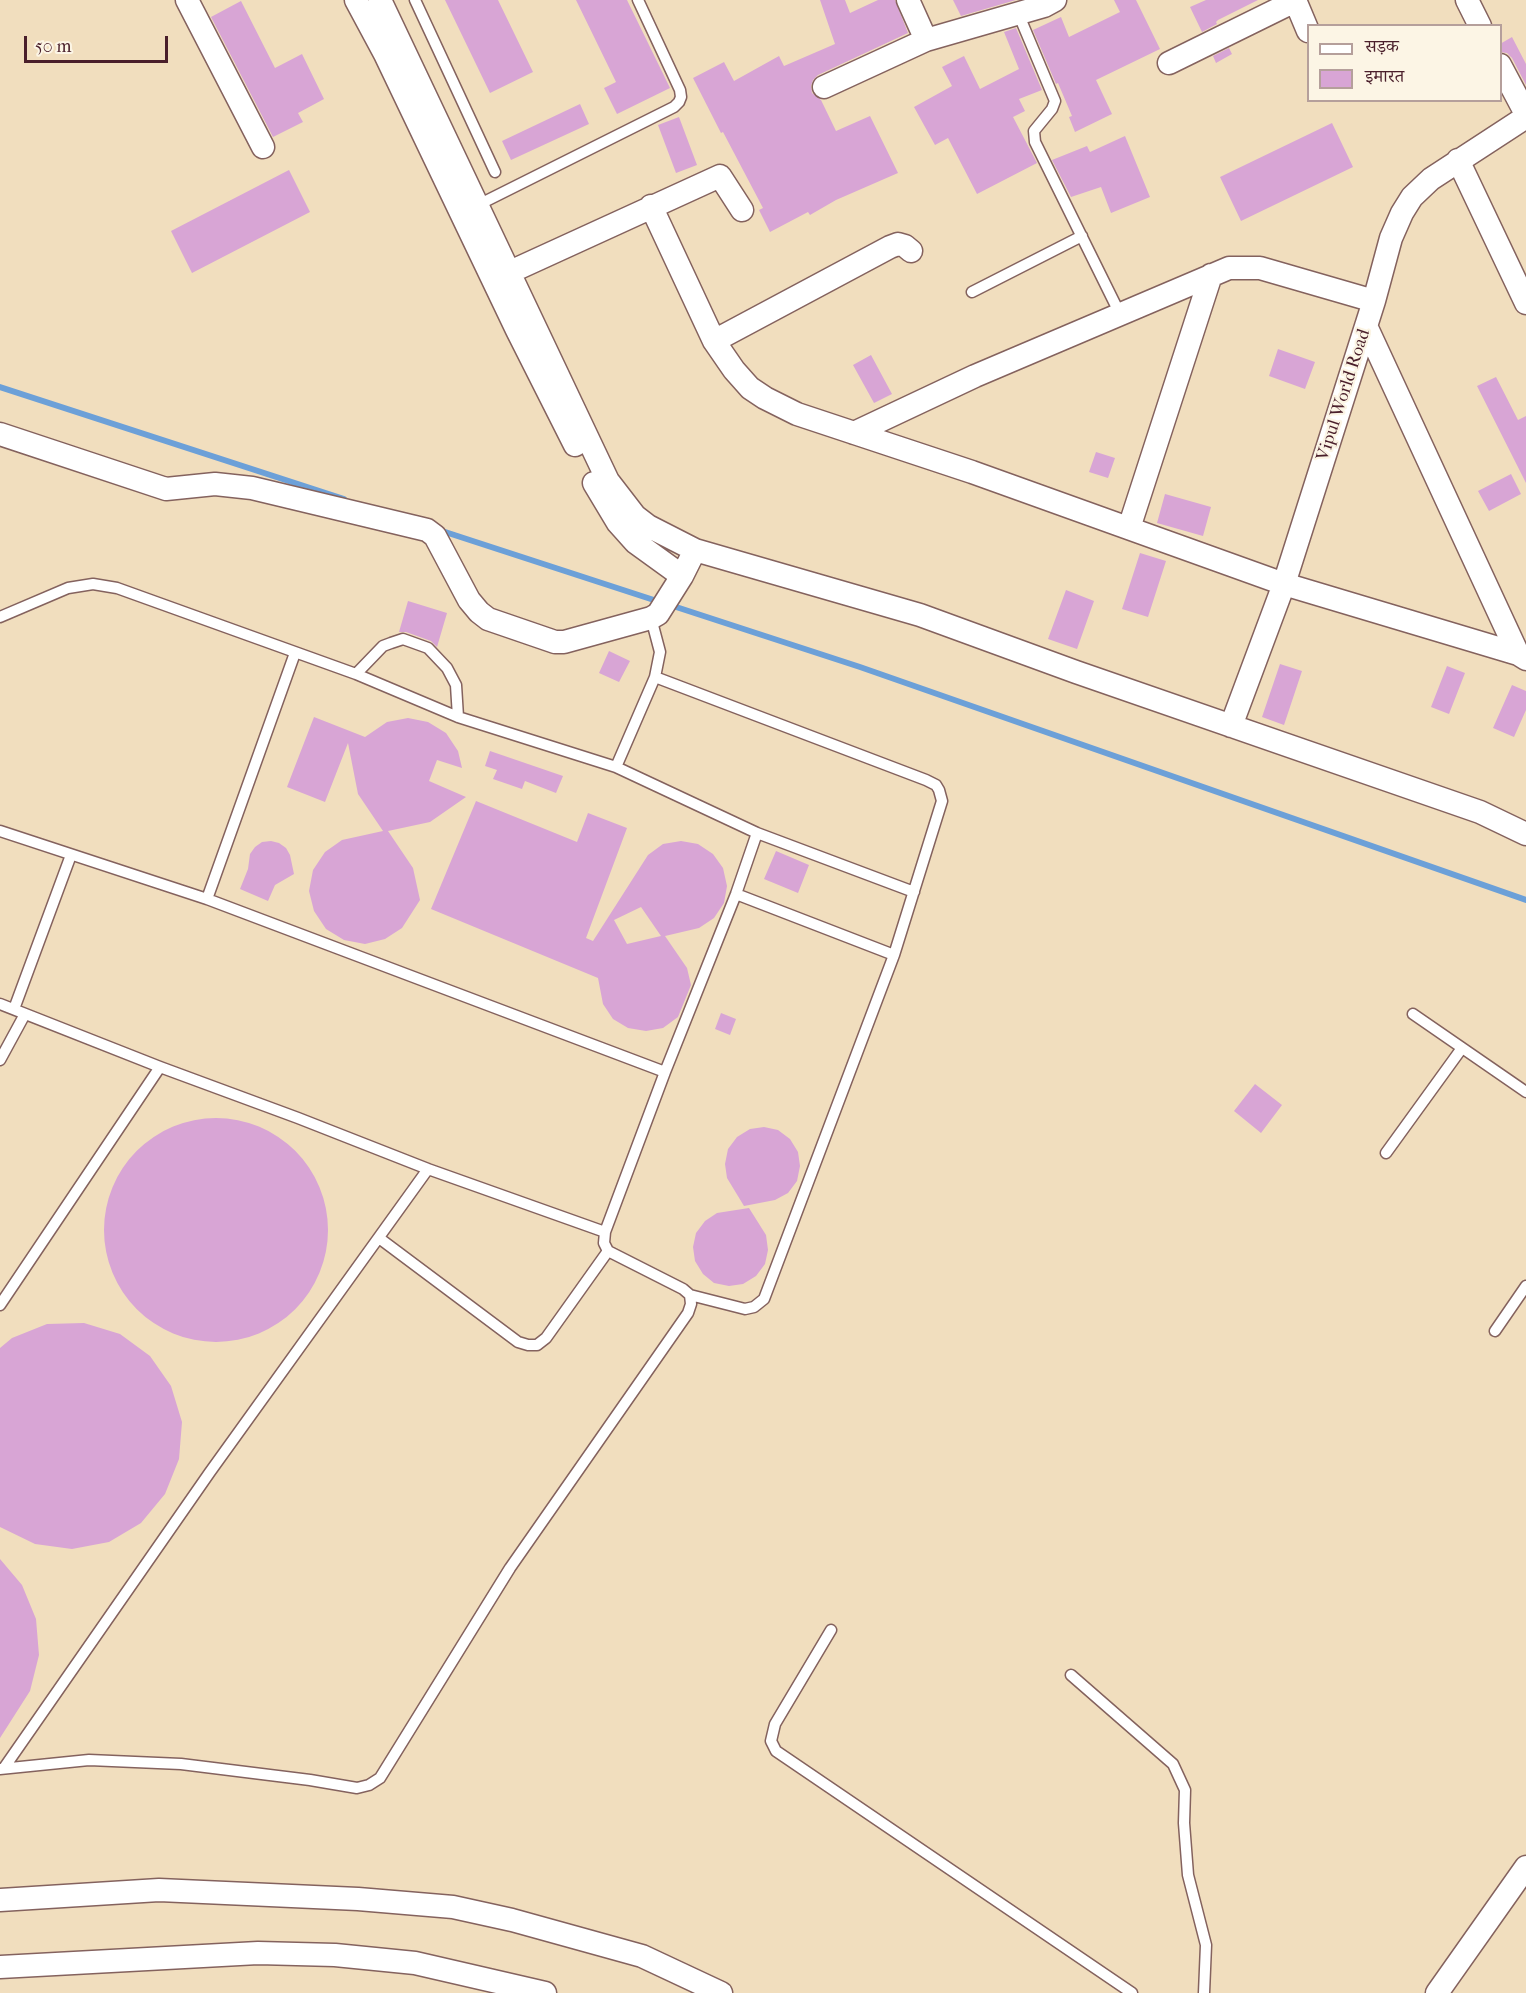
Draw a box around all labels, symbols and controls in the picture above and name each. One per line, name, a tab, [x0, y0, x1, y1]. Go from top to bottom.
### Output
scale bar	[27, 24, 171, 62]
legend	[1307, 24, 1502, 102]
text: 50 m	[35, 36, 71, 57]
text: सड़क	[1365, 36, 1399, 57]
text: इमारत	[1365, 66, 1404, 87]
street label: Vipul World Road	[1313, 326, 1375, 464]

